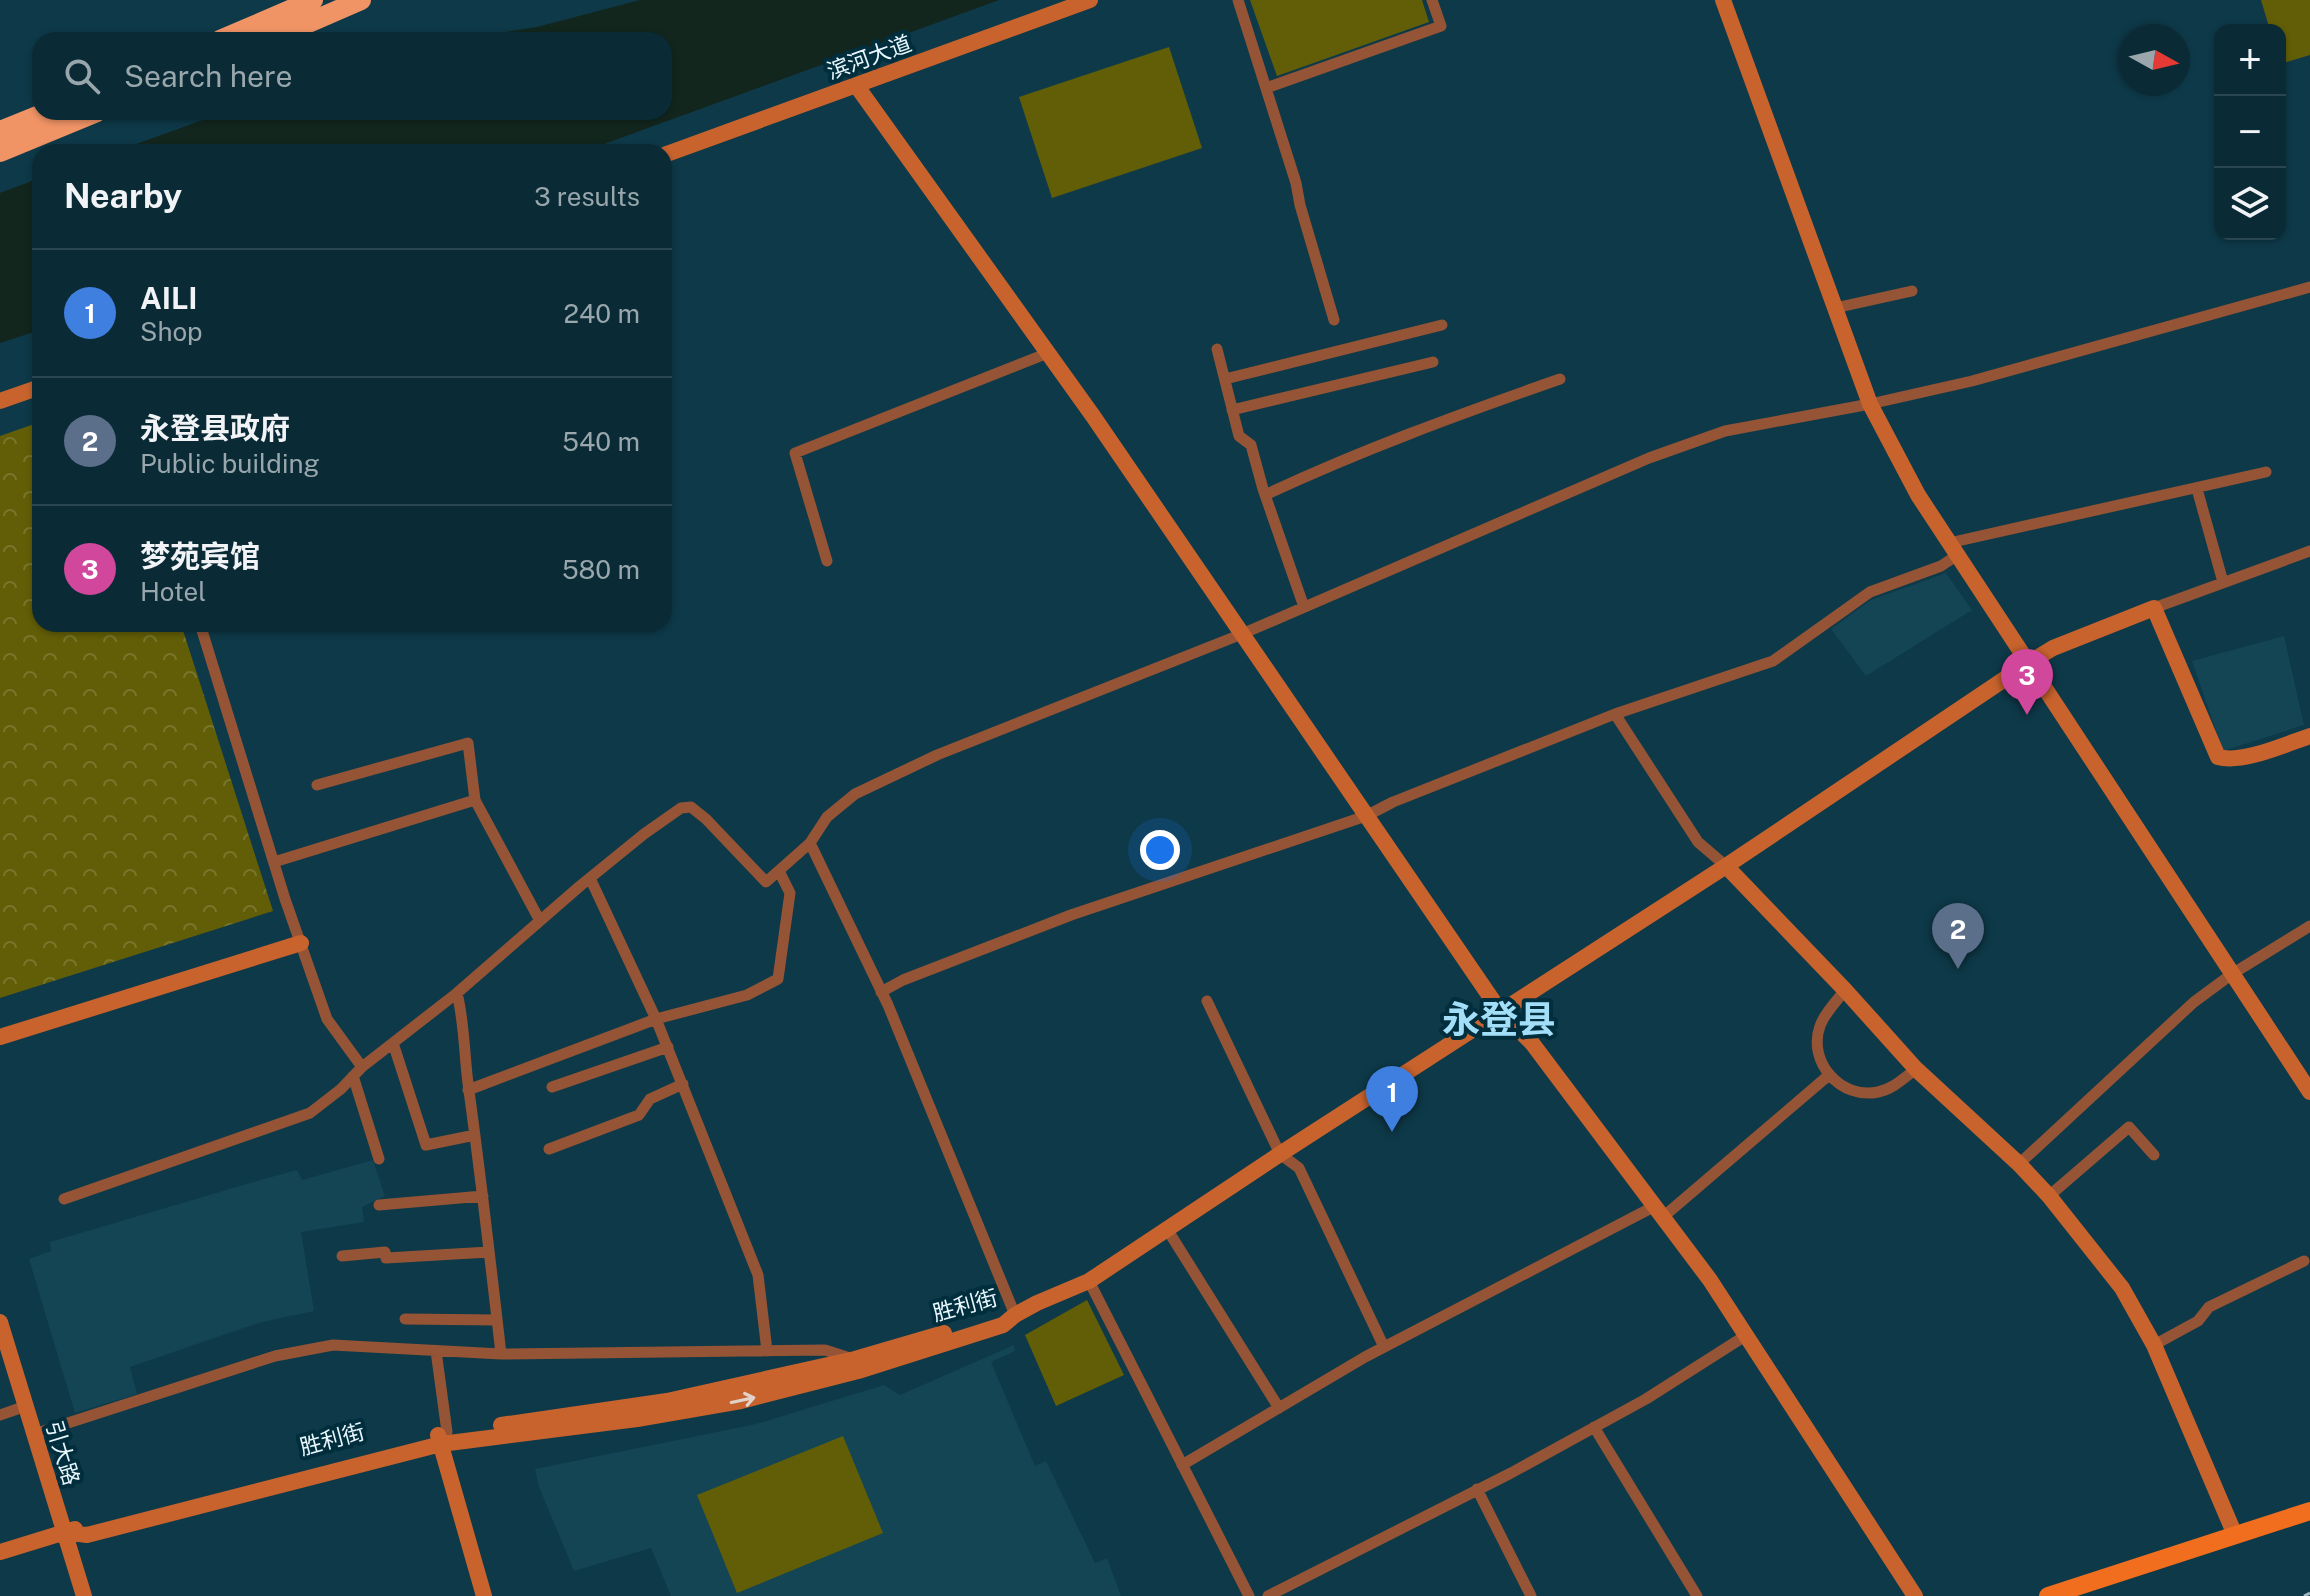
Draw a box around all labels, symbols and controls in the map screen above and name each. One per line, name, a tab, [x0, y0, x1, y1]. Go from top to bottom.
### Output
north arrow	[2118, 24, 2190, 96]
map controls	[2214, 24, 2286, 240]
button: +	[2214, 24, 2286, 96]
street label: 滨河大道	[823, 30, 915, 84]
search box	[32, 32, 672, 120]
icon: search	[60, 54, 104, 98]
text: Search here	[124, 58, 292, 94]
button: −	[2214, 96, 2286, 168]
button: layers	[2214, 168, 2286, 240]
text: Nearby	[64, 176, 182, 216]
text: 3 results	[534, 181, 640, 212]
text: AILI	[140, 280, 198, 316]
text: 1	[84, 298, 96, 329]
text: 240 m	[563, 298, 640, 329]
text: Shop	[140, 316, 203, 347]
text: 永登县政府	[140, 410, 290, 446]
text: 2	[82, 426, 98, 457]
text: 540 m	[562, 426, 640, 457]
text: Public building	[140, 448, 320, 479]
text: 梦苑宾馆	[140, 538, 260, 574]
text: 3	[81, 554, 99, 585]
text: 580 m	[562, 554, 640, 585]
text: Hotel	[140, 576, 206, 607]
pin: 3	[2001, 649, 2053, 715]
your location	[1140, 830, 1180, 870]
pin: 2	[1932, 903, 1984, 969]
district label: 永登县	[1442, 997, 1556, 1042]
pin: 1	[1366, 1066, 1418, 1132]
street label: 胜利街	[930, 1284, 1000, 1326]
one-way arrow	[730, 1392, 755, 1407]
street label: 引大路	[41, 1418, 85, 1488]
street label: 胜利街	[297, 1418, 367, 1460]

